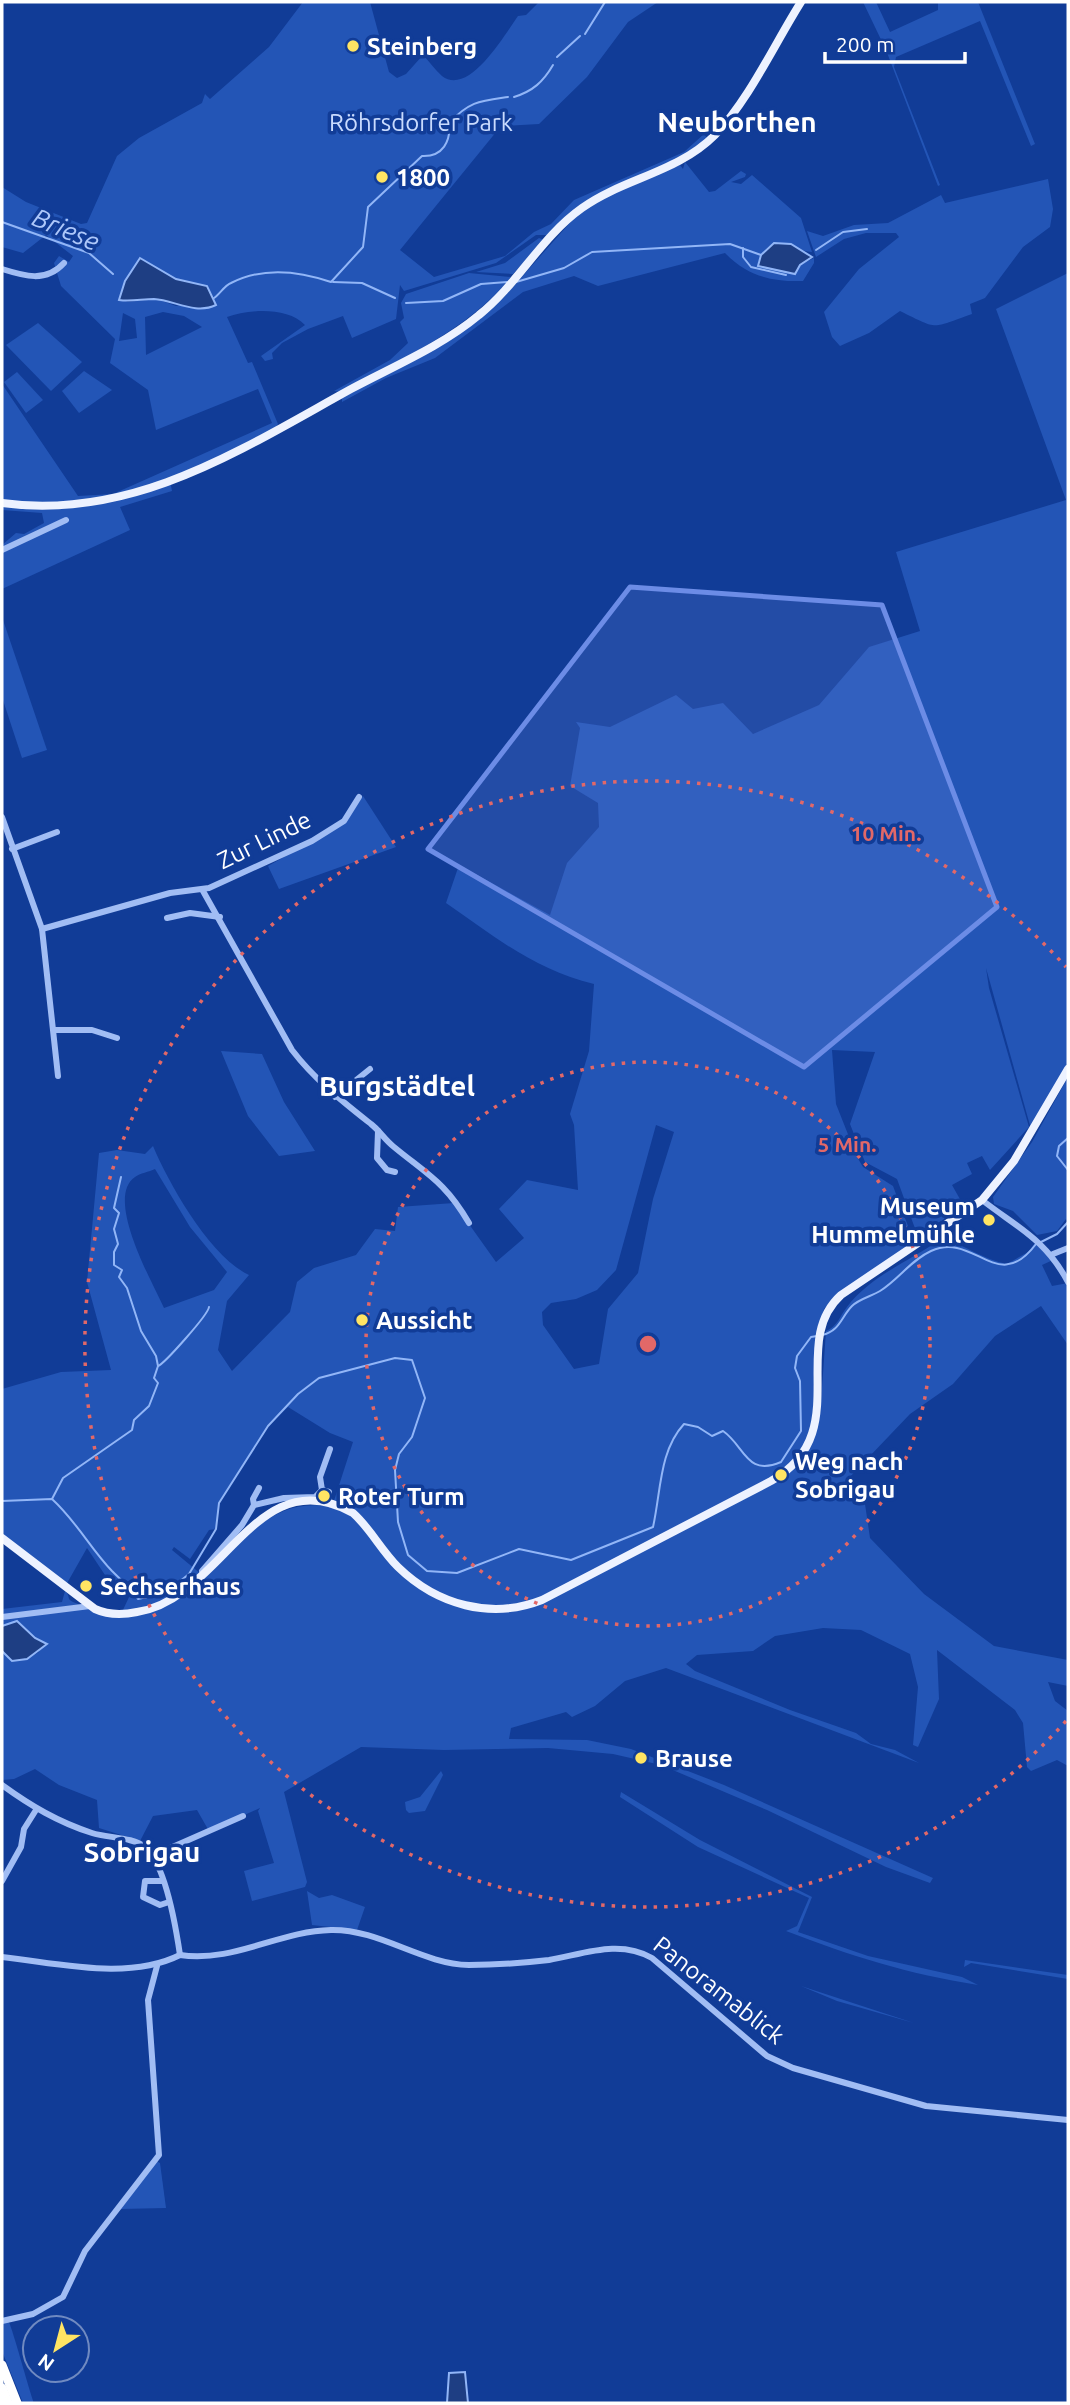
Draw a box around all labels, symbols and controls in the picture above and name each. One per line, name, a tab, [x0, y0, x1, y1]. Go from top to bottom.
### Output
scale bar	[825, 21, 965, 65]
text: 200 m	[836, 32, 894, 56]
place label: Steinberg	[367, 33, 477, 60]
marker: Steinberg	[345, 38, 361, 54]
district label: Neuborthen	[657, 106, 817, 137]
park label: Röhrsdorfer Park	[329, 109, 513, 136]
place label: 1800	[396, 164, 450, 191]
marker: 1800	[374, 169, 390, 185]
water label: Briese	[28, 202, 104, 256]
street label: Zur Linde	[213, 806, 315, 874]
text: 10 Min.	[851, 821, 921, 845]
district label: Burgstädtel	[319, 1070, 475, 1101]
text: 5 Min.	[818, 1132, 876, 1156]
place label: Museum Hummelmühle	[811, 1193, 975, 1248]
marker: Museum Hummelmühle	[981, 1212, 997, 1228]
place label: Aussicht	[376, 1307, 472, 1334]
marker: Aussicht	[354, 1312, 370, 1328]
centre of rings	[636, 1332, 660, 1356]
place label: Weg nach Sobrigau	[795, 1448, 903, 1503]
marker: Weg nach Sobrigau	[773, 1467, 789, 1483]
place label: Roter Turm	[338, 1483, 465, 1510]
marker: Roter Turm	[316, 1488, 332, 1504]
place label: Sechserhaus	[100, 1573, 241, 1600]
marker: Sechserhaus	[78, 1578, 94, 1594]
place label: Brause	[655, 1745, 733, 1772]
marker: Brause	[633, 1750, 649, 1766]
district label: Sobrigau	[84, 1836, 200, 1867]
street label: Panoramablick	[648, 1931, 790, 2049]
north arrow	[21, 2314, 91, 2384]
text: N	[34, 2350, 58, 2376]

